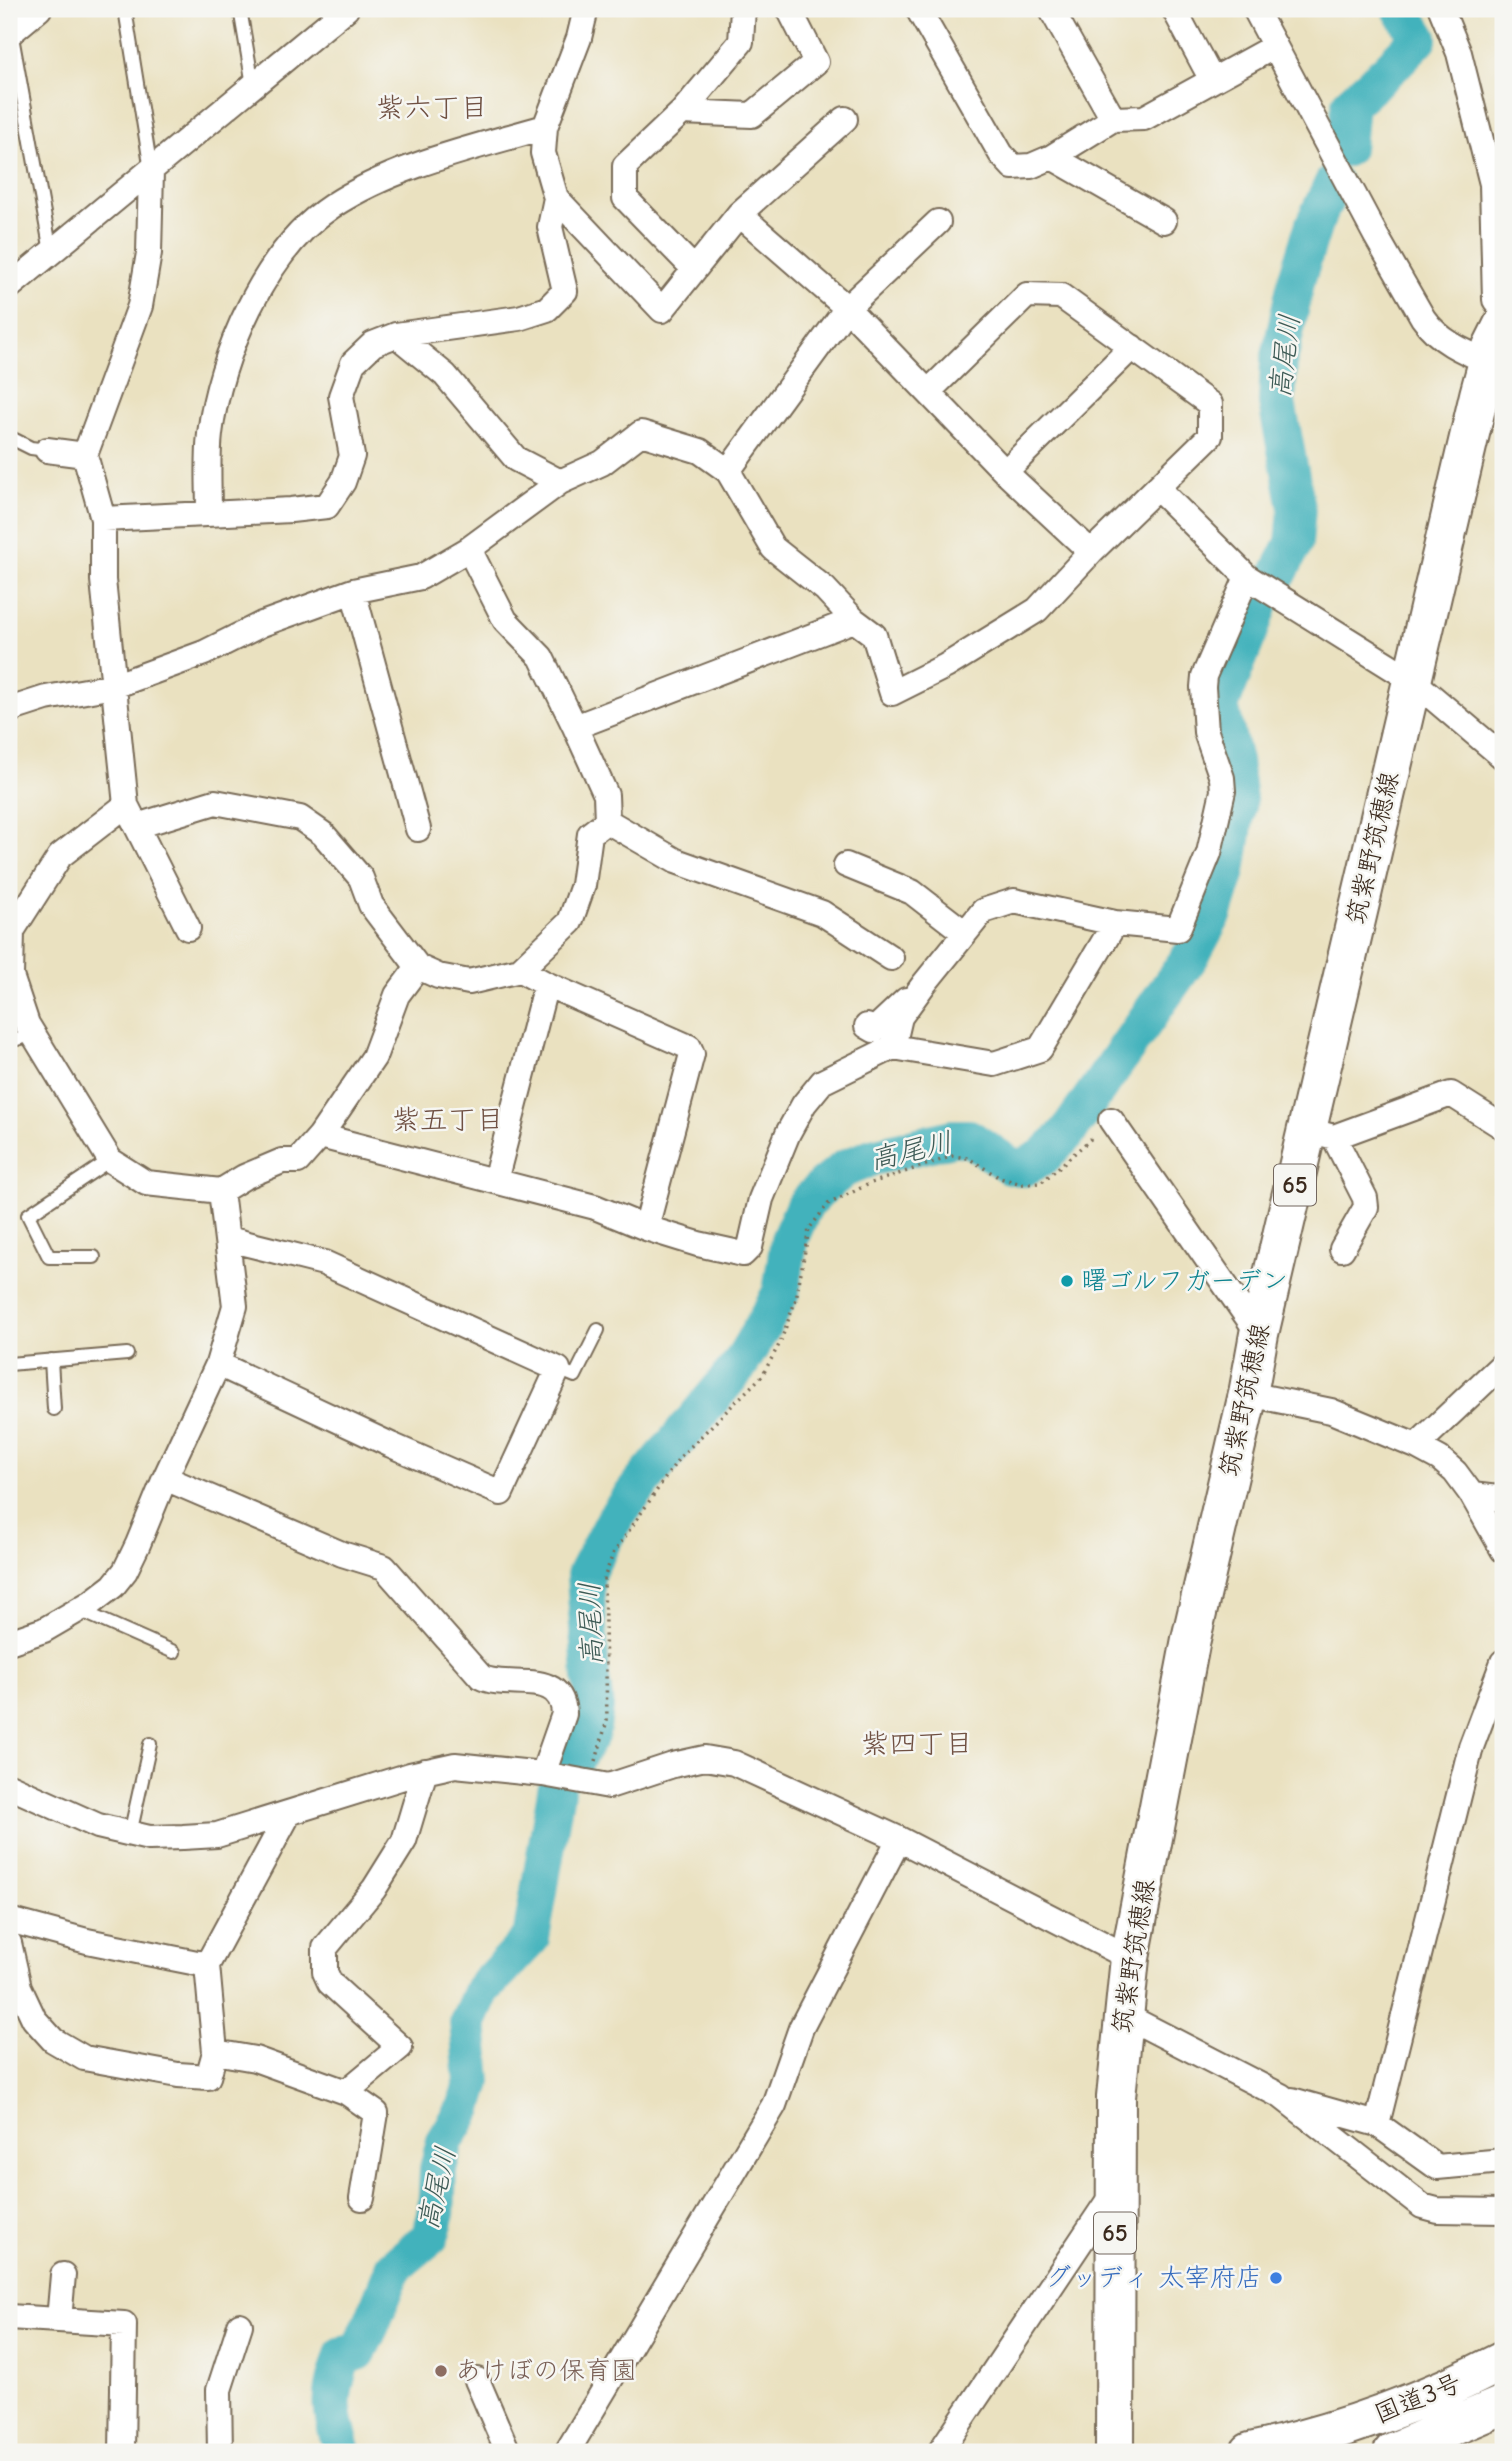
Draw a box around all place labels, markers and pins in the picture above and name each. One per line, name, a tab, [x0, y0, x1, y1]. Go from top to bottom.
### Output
place label: 曙ゴルフガーデン	[1081, 1266, 1288, 1296]
marker: 曙ゴルフガーデン	[1059, 1273, 1075, 1289]
place label: グッディ 太宰府店	[1045, 2263, 1262, 2293]
marker: グッディ 太宰府店	[1268, 2270, 1284, 2286]
place label: あけぼの保育園	[455, 2356, 637, 2386]
marker: あけぼの保育園	[433, 2363, 449, 2379]

